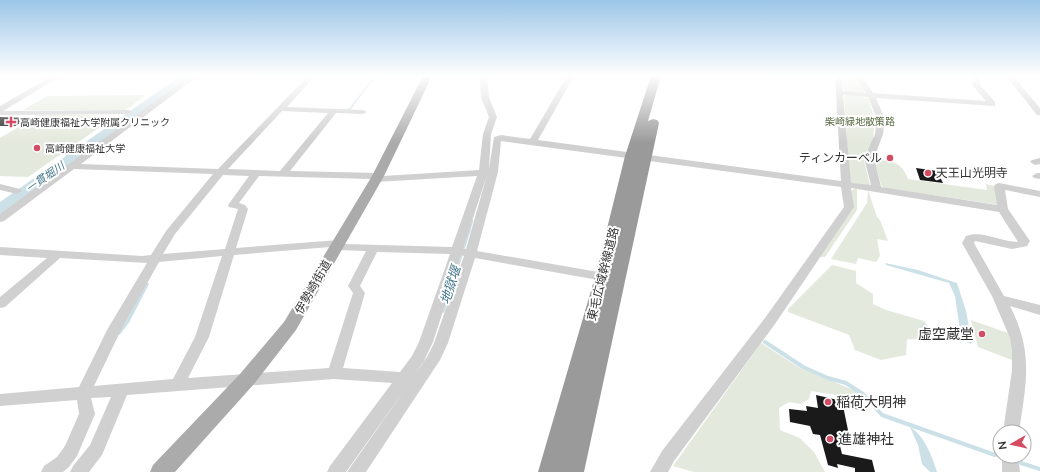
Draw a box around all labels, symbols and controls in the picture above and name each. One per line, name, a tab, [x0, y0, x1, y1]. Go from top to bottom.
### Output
park label: 柴崎緑地散策路	[825, 115, 895, 128]
marker: 高崎健康福祉大学附属クリニック	[5, 116, 17, 128]
place label: 高崎健康福祉大学附属クリニック	[20, 116, 170, 129]
place label: 高崎健康福祉大学	[45, 142, 125, 155]
marker: 高崎健康福祉大学	[32, 143, 42, 153]
place label: ティンカーベル	[799, 150, 882, 165]
marker: ティンカーベル	[885, 153, 895, 163]
water label: 一貫堀川	[23, 158, 68, 195]
place label: 天王山光明寺	[936, 165, 1008, 180]
marker: 天王山光明寺	[923, 168, 933, 178]
street label: 東毛広域幹線道路	[584, 225, 621, 322]
street label: 伊勢崎街道	[291, 257, 334, 316]
water label: 地獄堰	[436, 262, 464, 306]
place label: 虚空蔵堂	[918, 325, 974, 343]
marker: 虚空蔵堂	[977, 329, 987, 339]
place label: 稲荷大明神	[836, 393, 906, 411]
marker: 稲荷大明神	[823, 397, 833, 407]
north arrow	[992, 424, 1032, 464]
place label: 進雄神社	[838, 430, 894, 448]
marker: 進雄神社	[825, 434, 835, 444]
text: N	[995, 440, 1010, 450]

